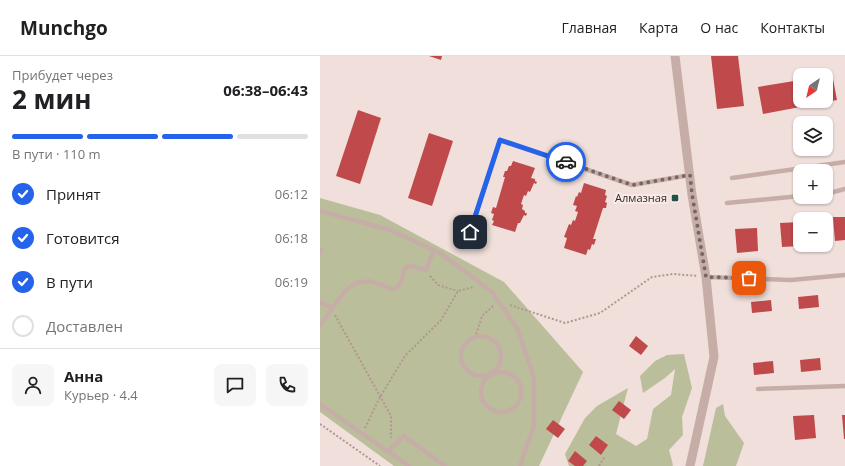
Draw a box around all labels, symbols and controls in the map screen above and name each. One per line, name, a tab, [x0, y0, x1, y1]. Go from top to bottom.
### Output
text: Munchgo	[20, 15, 108, 41]
text: Главная	[562, 18, 617, 37]
text: Карта	[639, 18, 678, 37]
text: О нас	[700, 18, 738, 37]
text: Контакты	[760, 18, 825, 37]
text: Прибудет через	[12, 66, 113, 84]
north arrow	[793, 68, 833, 108]
map controls	[793, 68, 833, 252]
text: 06:38–06:43	[223, 80, 308, 100]
text: 2 мин	[12, 81, 92, 117]
button: layers	[793, 116, 833, 156]
courier	[546, 142, 586, 182]
text: В пути · 110 m	[12, 145, 101, 163]
icon: car	[555, 151, 577, 173]
button: +	[793, 164, 833, 204]
icon: check	[12, 183, 34, 205]
text: Принят	[46, 184, 101, 204]
text: 06:12	[275, 185, 308, 203]
place label: Алмазная	[615, 190, 667, 205]
marker: Алмазная	[670, 193, 680, 203]
button: −	[793, 212, 833, 252]
pin	[453, 215, 487, 249]
icon: home	[459, 221, 481, 243]
icon: check	[12, 227, 34, 249]
text: Готовится	[46, 228, 120, 248]
text: 06:18	[275, 229, 308, 247]
pin	[732, 261, 766, 295]
icon: bag	[738, 267, 760, 289]
icon: check	[12, 271, 34, 293]
text: В пути	[46, 272, 93, 292]
text: 06:19	[275, 273, 308, 291]
text: Доставлен	[46, 316, 123, 336]
button: person	[12, 364, 54, 406]
button: chat	[214, 364, 256, 406]
button: phone	[266, 364, 308, 406]
text: Анна	[64, 366, 103, 386]
text: Курьер · 4.4	[64, 386, 138, 404]

